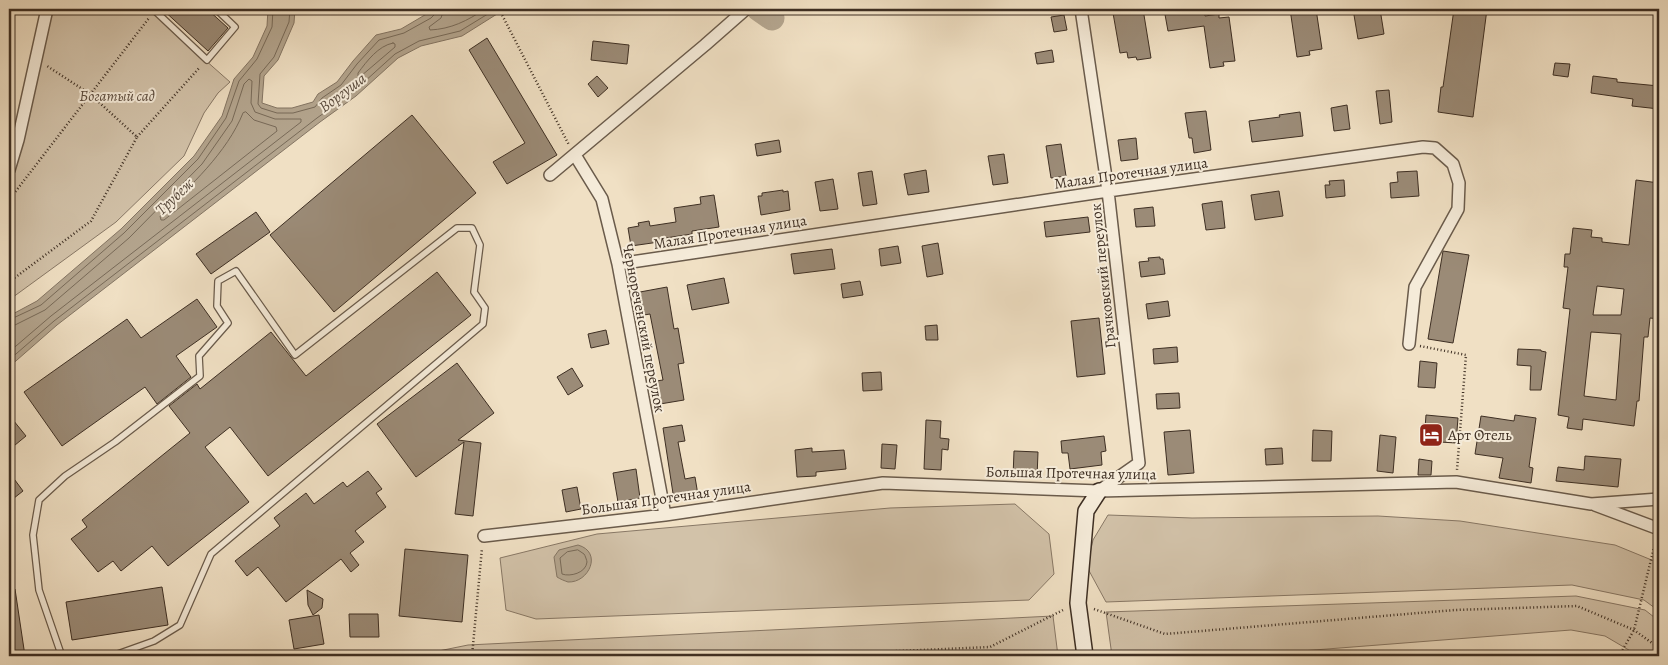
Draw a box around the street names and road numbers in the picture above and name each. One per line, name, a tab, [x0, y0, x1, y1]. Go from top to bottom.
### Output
street label: Малая Протечная улица	[1053, 152, 1209, 194]
street label: Грачковский переулок	[1085, 202, 1121, 349]
street label: Малая Протечная улица	[652, 210, 808, 254]
street label: Чернореченский переулок	[618, 242, 670, 414]
street label: Большая Протечная улица	[985, 462, 1157, 484]
street label: Большая Протечная улица	[580, 476, 752, 520]

